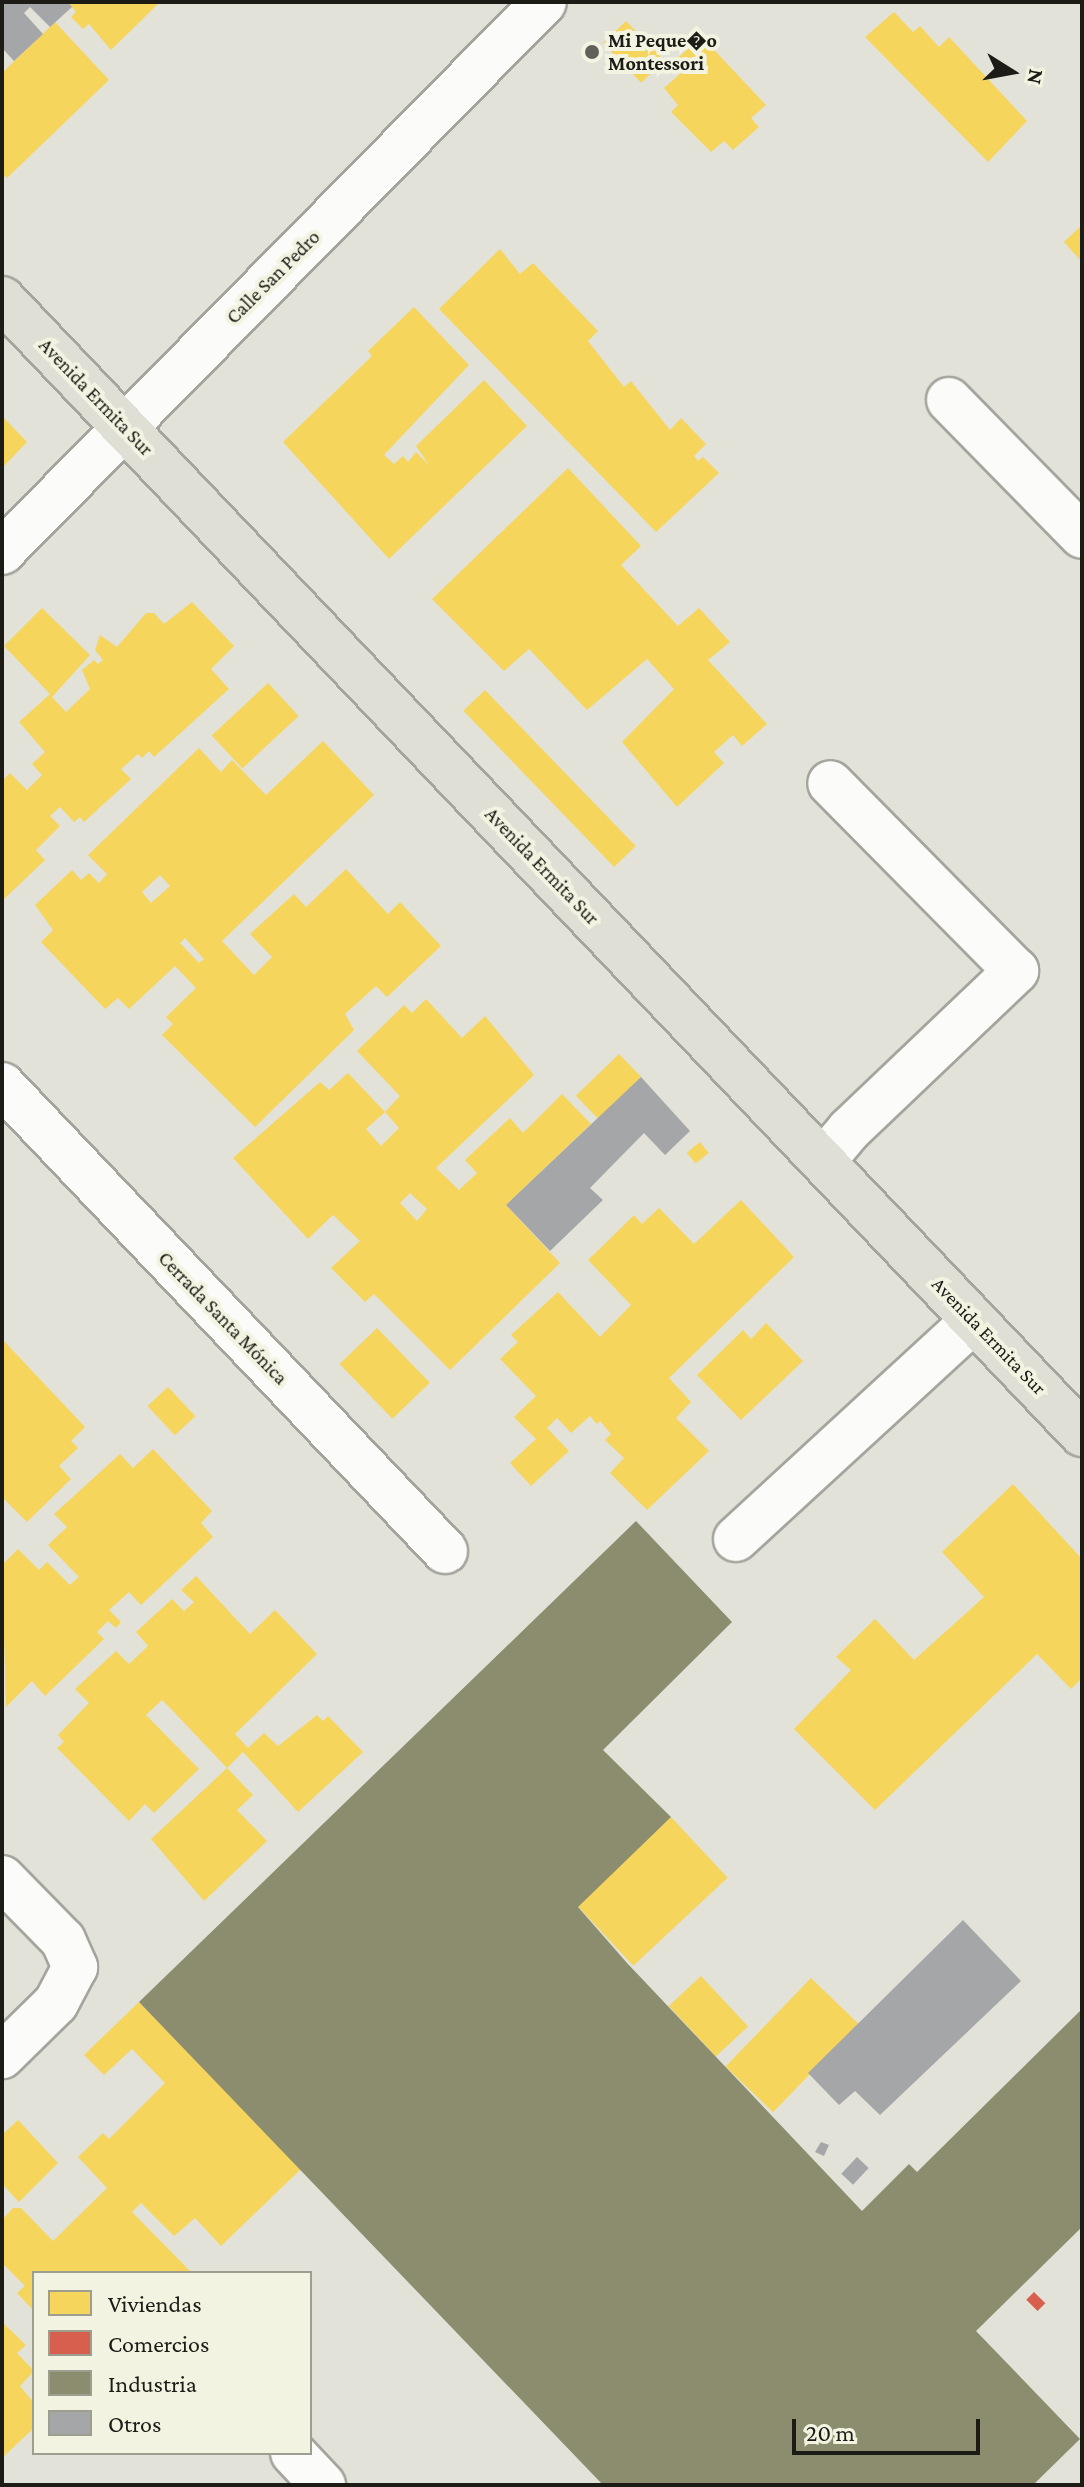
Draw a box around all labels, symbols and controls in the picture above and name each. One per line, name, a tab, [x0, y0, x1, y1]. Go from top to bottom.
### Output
place label: Mi Peque�o Montessori	[608, 28, 717, 75]
north arrow	[972, 32, 1052, 112]
marker: Mi Peque�o Montessori	[583, 43, 601, 61]
text: N	[1022, 67, 1050, 86]
street label: Calle San Pedro	[221, 225, 325, 329]
street label: Avenida Ermita Sur	[34, 333, 158, 461]
street label: Avenida Ermita Sur	[480, 802, 604, 930]
street label: Cerrada Santa Mónica	[153, 1246, 293, 1390]
street label: Avenida Ermita Sur	[927, 1272, 1051, 1400]
legend	[32, 2271, 312, 2455]
text: Viviendas	[108, 2290, 202, 2317]
text: Comercios	[108, 2330, 209, 2357]
text: Industria	[108, 2370, 197, 2397]
scale bar	[796, 2403, 984, 2453]
text: Otros	[108, 2410, 161, 2437]
text: 20 m	[806, 2419, 855, 2446]

